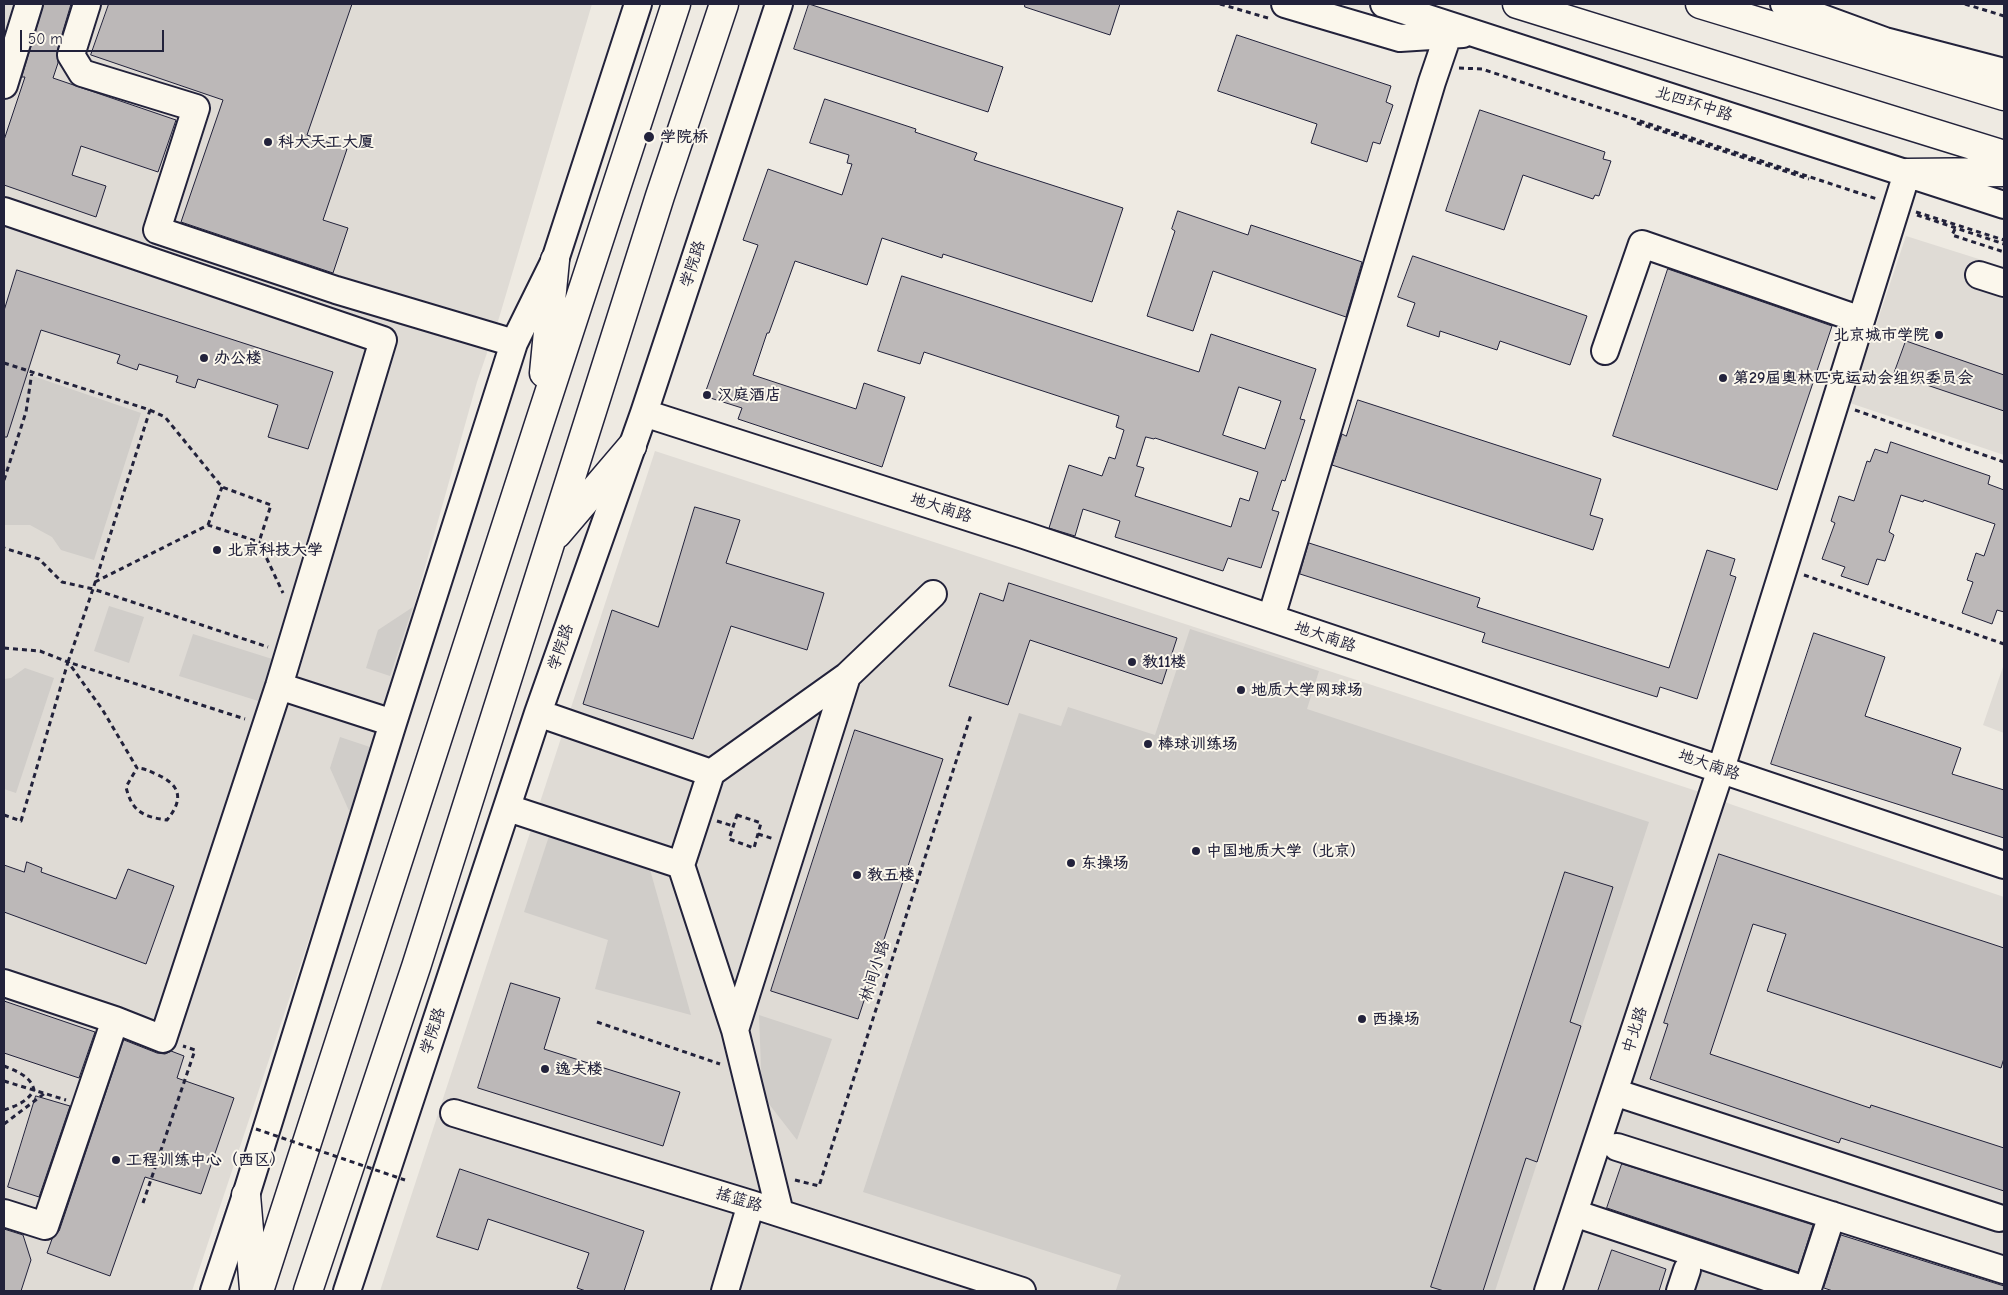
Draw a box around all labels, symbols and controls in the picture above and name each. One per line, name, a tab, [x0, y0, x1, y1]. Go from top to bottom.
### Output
scale bar	[22, 20, 166, 52]
text: 50 m	[28, 30, 63, 48]
street label: 北四环中路	[1653, 83, 1735, 125]
place label: 学院桥	[660, 127, 708, 147]
marker: 学院桥	[642, 130, 656, 144]
place label: 科大天工大厦	[278, 132, 374, 152]
marker: 科大天工大厦	[262, 136, 274, 148]
street label: 学院路	[676, 238, 710, 290]
place label: 北京城市学院	[1833, 325, 1929, 345]
marker: 北京城市学院	[1933, 329, 1945, 341]
place label: 办公楼	[214, 348, 262, 368]
marker: 办公楼	[198, 352, 210, 364]
place label: 第29届奥林匹克运动会组织委员会	[1733, 368, 1973, 388]
marker: 第29届奥林匹克运动会组织委员会	[1717, 372, 1729, 384]
place label: 汉庭酒店	[717, 385, 781, 405]
marker: 汉庭酒店	[701, 389, 713, 401]
street label: 地大南路	[908, 489, 974, 527]
place label: 北京科技大学	[227, 540, 323, 560]
marker: 北京科技大学	[211, 544, 223, 556]
street label: 地大南路	[1292, 618, 1358, 656]
street label: 学院路	[544, 621, 578, 673]
place label: 教11楼	[1142, 652, 1187, 672]
marker: 教11楼	[1126, 656, 1138, 668]
place label: 地质大学网球场	[1251, 680, 1363, 700]
marker: 地质大学网球场	[1235, 684, 1247, 696]
place label: 棒球训练场	[1158, 734, 1238, 754]
marker: 棒球训练场	[1142, 738, 1154, 750]
street label: 地大南路	[1676, 746, 1742, 784]
place label: 中国地质大学（北京）	[1206, 841, 1366, 861]
marker: 中国地质大学（北京）	[1190, 845, 1202, 857]
place label: 东操场	[1081, 853, 1129, 873]
marker: 东操场	[1065, 857, 1077, 869]
place label: 教五楼	[867, 865, 915, 885]
marker: 教五楼	[851, 869, 863, 881]
street label: 林间小路	[856, 938, 894, 1004]
street label: 中北路	[1618, 1004, 1652, 1056]
street label: 学院路	[416, 1005, 450, 1057]
place label: 西操场	[1372, 1009, 1420, 1029]
marker: 西操场	[1356, 1013, 1368, 1025]
place label: 逸夫楼	[555, 1059, 603, 1079]
marker: 逸夫楼	[539, 1063, 551, 1075]
place label: 工程训练中心（西区）	[126, 1150, 286, 1170]
marker: 工程训练中心（西区）	[110, 1154, 122, 1166]
street label: 摇篮路	[713, 1184, 765, 1216]

